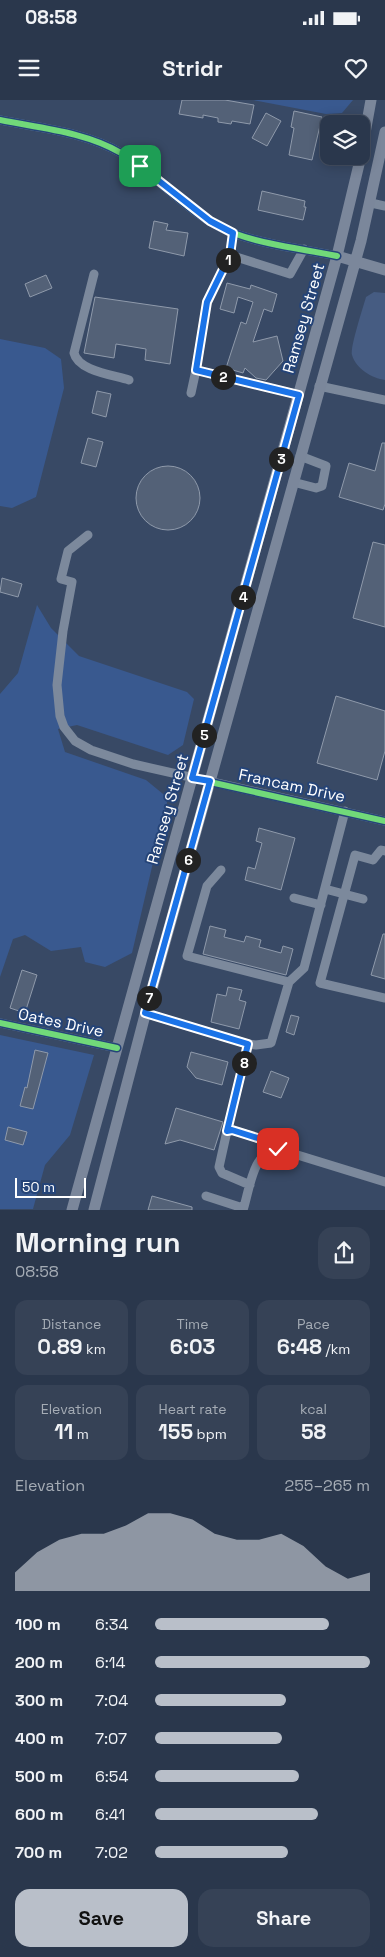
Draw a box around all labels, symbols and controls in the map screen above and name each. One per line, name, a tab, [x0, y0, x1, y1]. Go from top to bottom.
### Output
text: 08:58	[25, 5, 77, 30]
icon: menu	[15, 54, 43, 82]
text: Stridr	[162, 54, 223, 82]
icon: heart	[342, 54, 370, 82]
map controls	[320, 115, 370, 165]
button: layers	[320, 115, 370, 165]
pin	[119, 145, 161, 187]
icon: arrive	[126, 152, 154, 180]
pin: 1	[216, 248, 240, 272]
text: 1	[225, 251, 232, 269]
street label: Ramsey Street	[278, 261, 329, 376]
pin: 2	[210, 364, 236, 390]
text: 2	[219, 368, 228, 386]
pin: 3	[268, 446, 294, 472]
text: 3	[277, 450, 286, 468]
pin: 4	[230, 584, 256, 610]
text: 4	[239, 588, 248, 606]
pin: 5	[192, 722, 216, 748]
text: 5	[200, 726, 209, 744]
street label: Ramsey Street	[142, 752, 193, 867]
street label: Francam Drive	[237, 764, 347, 807]
pin: 6	[176, 848, 200, 872]
text: 6	[184, 851, 193, 869]
pin: 7	[136, 986, 162, 1010]
text: 7	[146, 989, 153, 1007]
street label: Oates Drive	[16, 1003, 106, 1042]
pin: 8	[232, 1050, 256, 1076]
text: 8	[240, 1054, 249, 1072]
pin	[257, 1128, 299, 1170]
icon: check	[264, 1135, 292, 1163]
scale bar	[15, 1174, 86, 1198]
text: 50 m	[22, 1178, 55, 1196]
text: Morning run	[15, 1224, 180, 1260]
button: share	[318, 1227, 370, 1279]
text: 08:58	[15, 1261, 59, 1282]
text: Distance	[42, 1315, 101, 1333]
text: Time	[177, 1315, 208, 1333]
text: Pace	[297, 1315, 330, 1333]
text: 0.89	[37, 1333, 83, 1360]
text: 6:03	[170, 1333, 215, 1360]
text: 6:48	[277, 1333, 322, 1360]
text: km	[83, 1340, 106, 1358]
text: /km	[322, 1340, 350, 1358]
text: Elevation	[41, 1400, 102, 1418]
text: Heart rate	[159, 1400, 226, 1418]
text: kcal	[300, 1400, 327, 1418]
text: 11	[54, 1418, 73, 1445]
text: 155	[158, 1418, 193, 1445]
text: 58	[301, 1418, 326, 1445]
text: m	[73, 1425, 89, 1443]
text: bpm	[193, 1425, 227, 1443]
text: Elevation	[15, 1475, 85, 1496]
text: 255–265 m	[285, 1475, 370, 1496]
text: 100 m	[15, 1614, 61, 1635]
text: 6:34	[95, 1614, 129, 1635]
text: 200 m	[15, 1652, 63, 1673]
text: 6:14	[95, 1652, 126, 1673]
text: 300 m	[15, 1690, 63, 1711]
text: 7:04	[95, 1690, 128, 1711]
text: 400 m	[15, 1728, 64, 1749]
text: 7:07	[95, 1728, 127, 1749]
text: 500 m	[15, 1766, 63, 1787]
text: 6:54	[95, 1766, 128, 1787]
text: 600 m	[15, 1804, 63, 1825]
text: 6:41	[95, 1804, 125, 1825]
text: 700 m	[15, 1842, 62, 1863]
text: 7:02	[95, 1842, 128, 1863]
button: Save	[15, 1889, 188, 1947]
button: Share	[198, 1889, 370, 1947]

